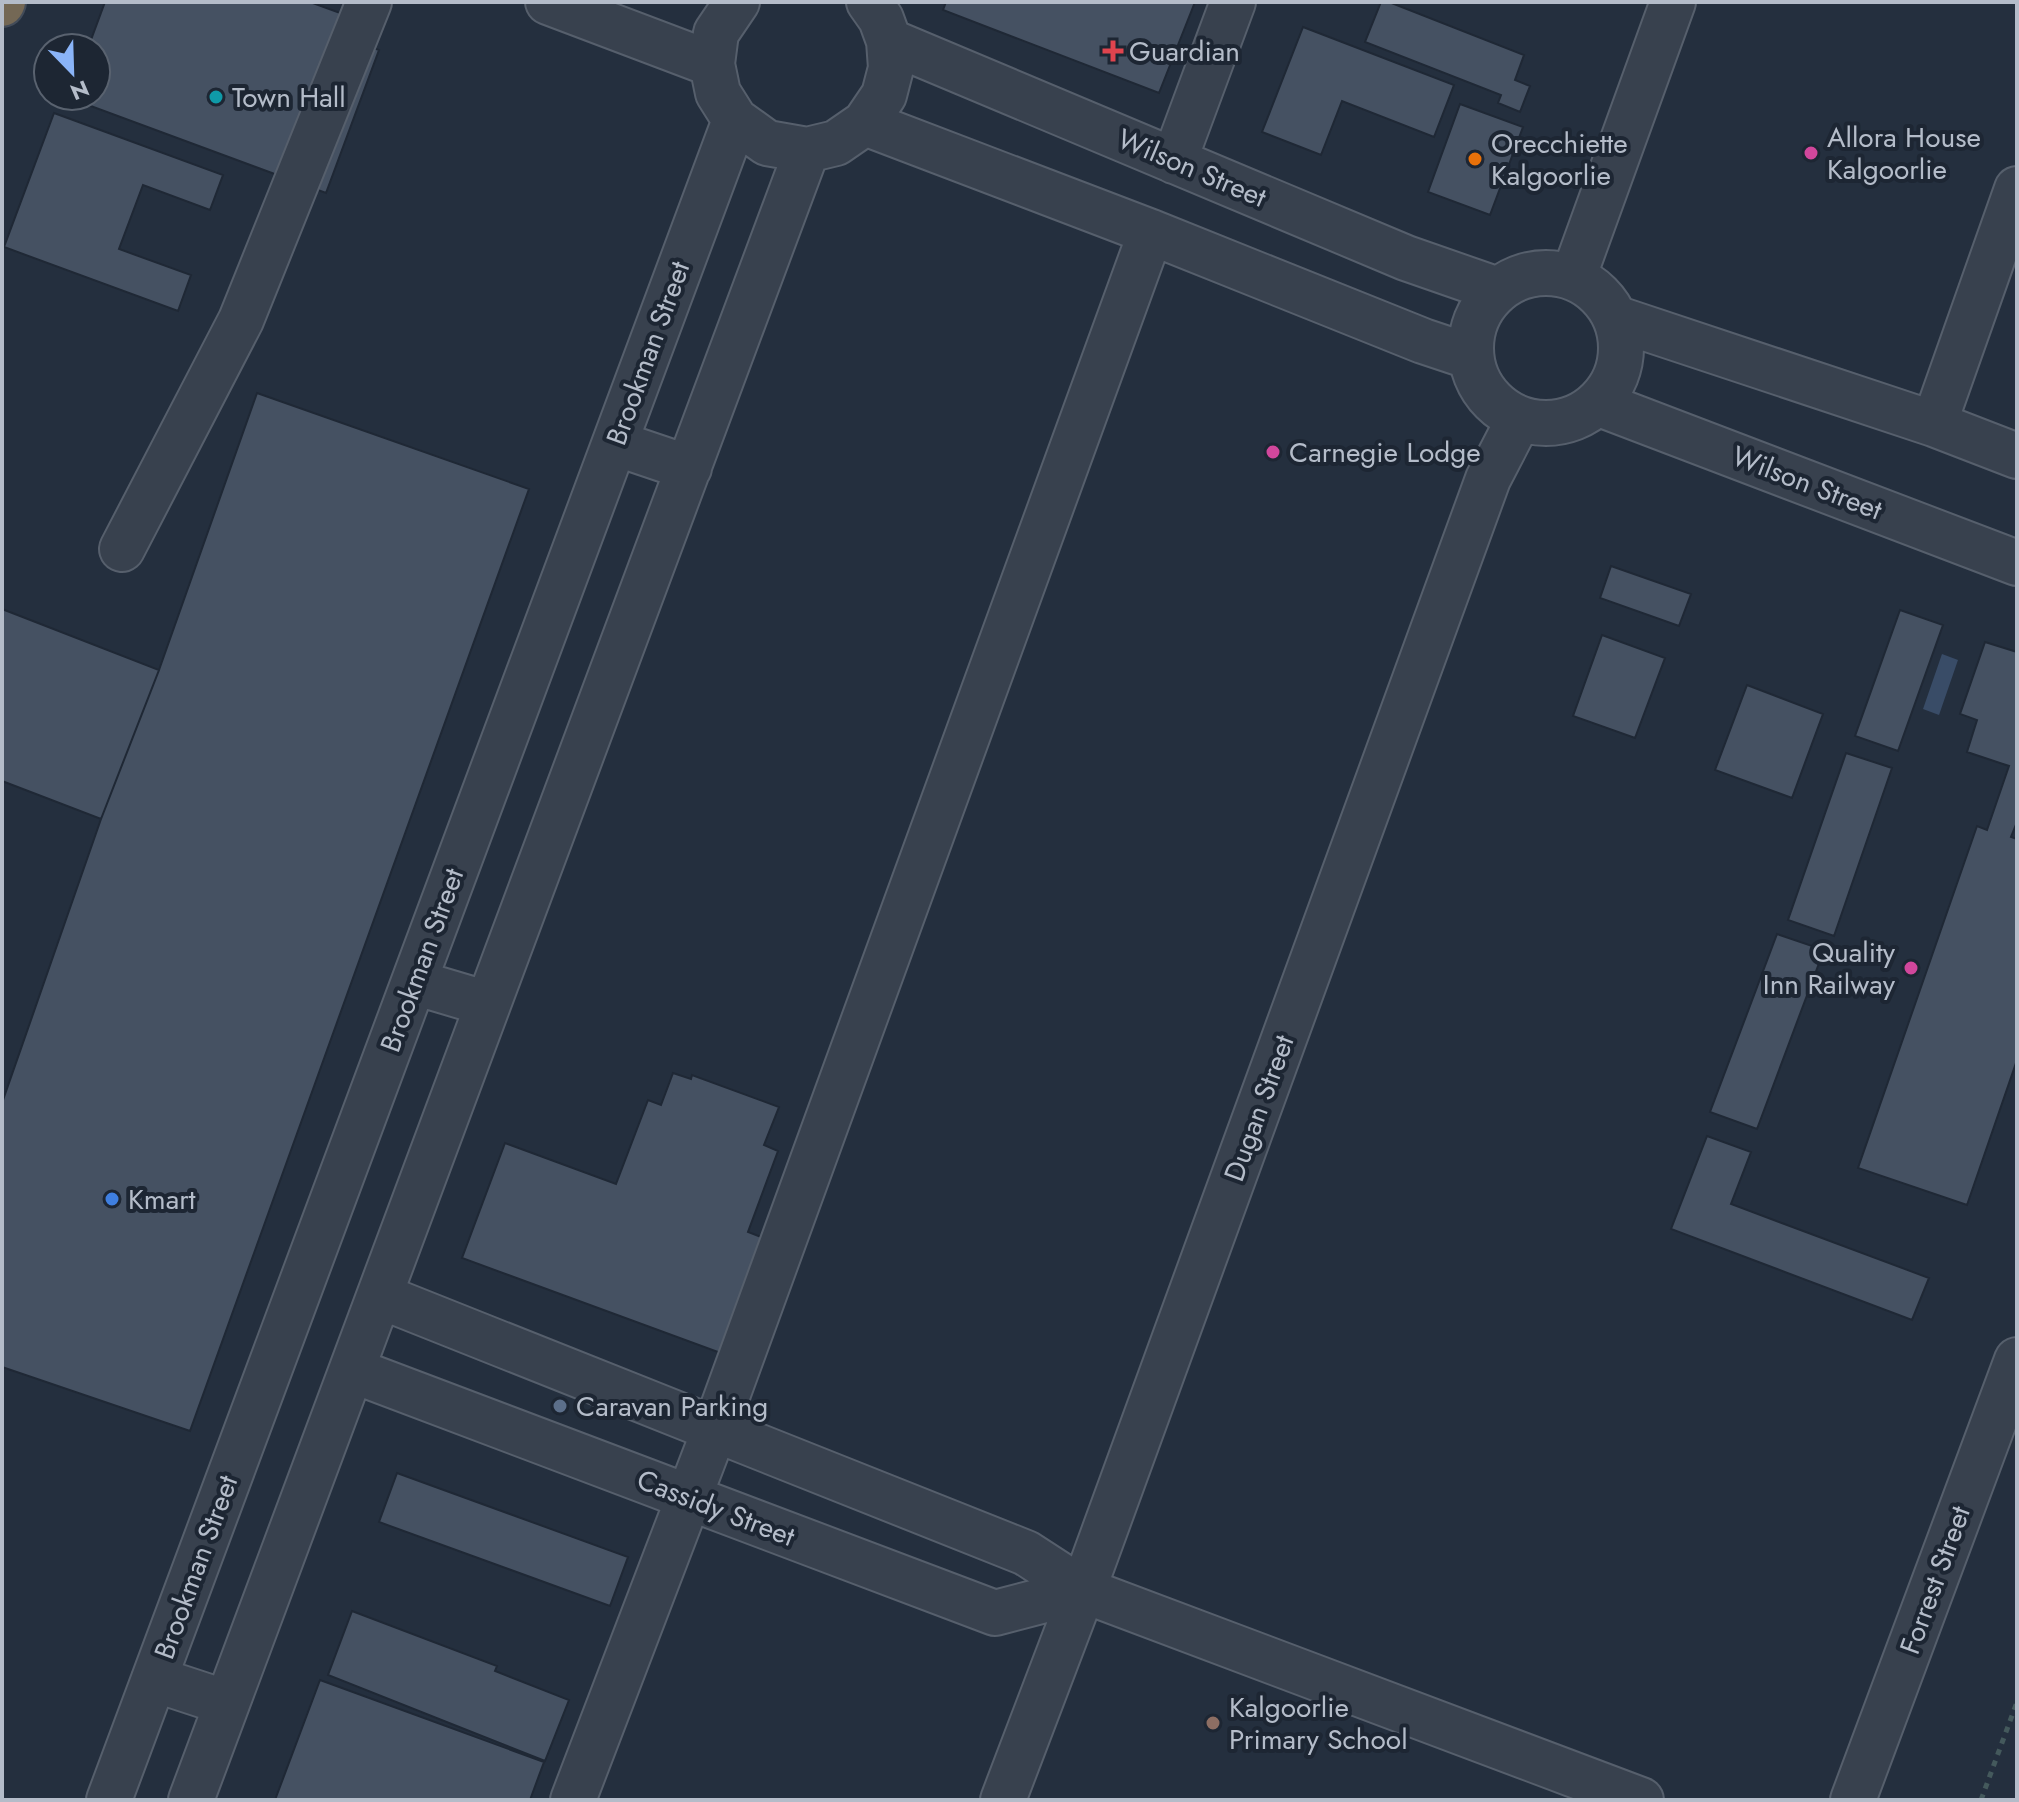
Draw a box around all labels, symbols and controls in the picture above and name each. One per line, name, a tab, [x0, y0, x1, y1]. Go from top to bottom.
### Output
place label: Guardian	[1129, 31, 1240, 72]
north arrow	[32, 32, 112, 112]
marker: Guardian	[1104, 42, 1122, 60]
text: N	[66, 72, 94, 109]
place label: Town Hall	[232, 77, 346, 118]
marker: Town Hall	[207, 88, 225, 106]
place label: Allora House Kalgoorlie	[1827, 117, 1981, 190]
street label: Wilson Street	[1111, 118, 1273, 218]
place label: Orecchiette Kalgoorlie	[1491, 123, 1628, 196]
marker: Allora House Kalgoorlie	[1802, 144, 1820, 162]
marker: Orecchiette Kalgoorlie	[1466, 150, 1484, 168]
street label: Brookman Street	[596, 255, 700, 451]
place label: Carnegie Lodge	[1289, 432, 1481, 473]
street label: Wilson Street	[1726, 436, 1888, 531]
marker: Carnegie Lodge	[1264, 443, 1282, 461]
street label: Brookman Street	[370, 862, 474, 1058]
place label: Quality Inn Railway	[1763, 932, 1896, 1005]
marker: Quality Inn Railway	[1902, 959, 1920, 977]
street label: Dugan Street	[1214, 1029, 1305, 1187]
place label: Kmart	[128, 1179, 196, 1220]
marker: Kmart	[103, 1190, 121, 1208]
place label: Caravan Parking	[576, 1386, 768, 1427]
marker: Caravan Parking	[551, 1397, 569, 1415]
street label: Cassidy Street	[631, 1459, 801, 1557]
street label: Brookman Street	[144, 1469, 248, 1665]
street label: Forrest Street	[1889, 1500, 1981, 1660]
place label: Kalgoorlie Primary School	[1229, 1687, 1408, 1760]
marker: Kalgoorlie Primary School	[1204, 1714, 1222, 1732]

